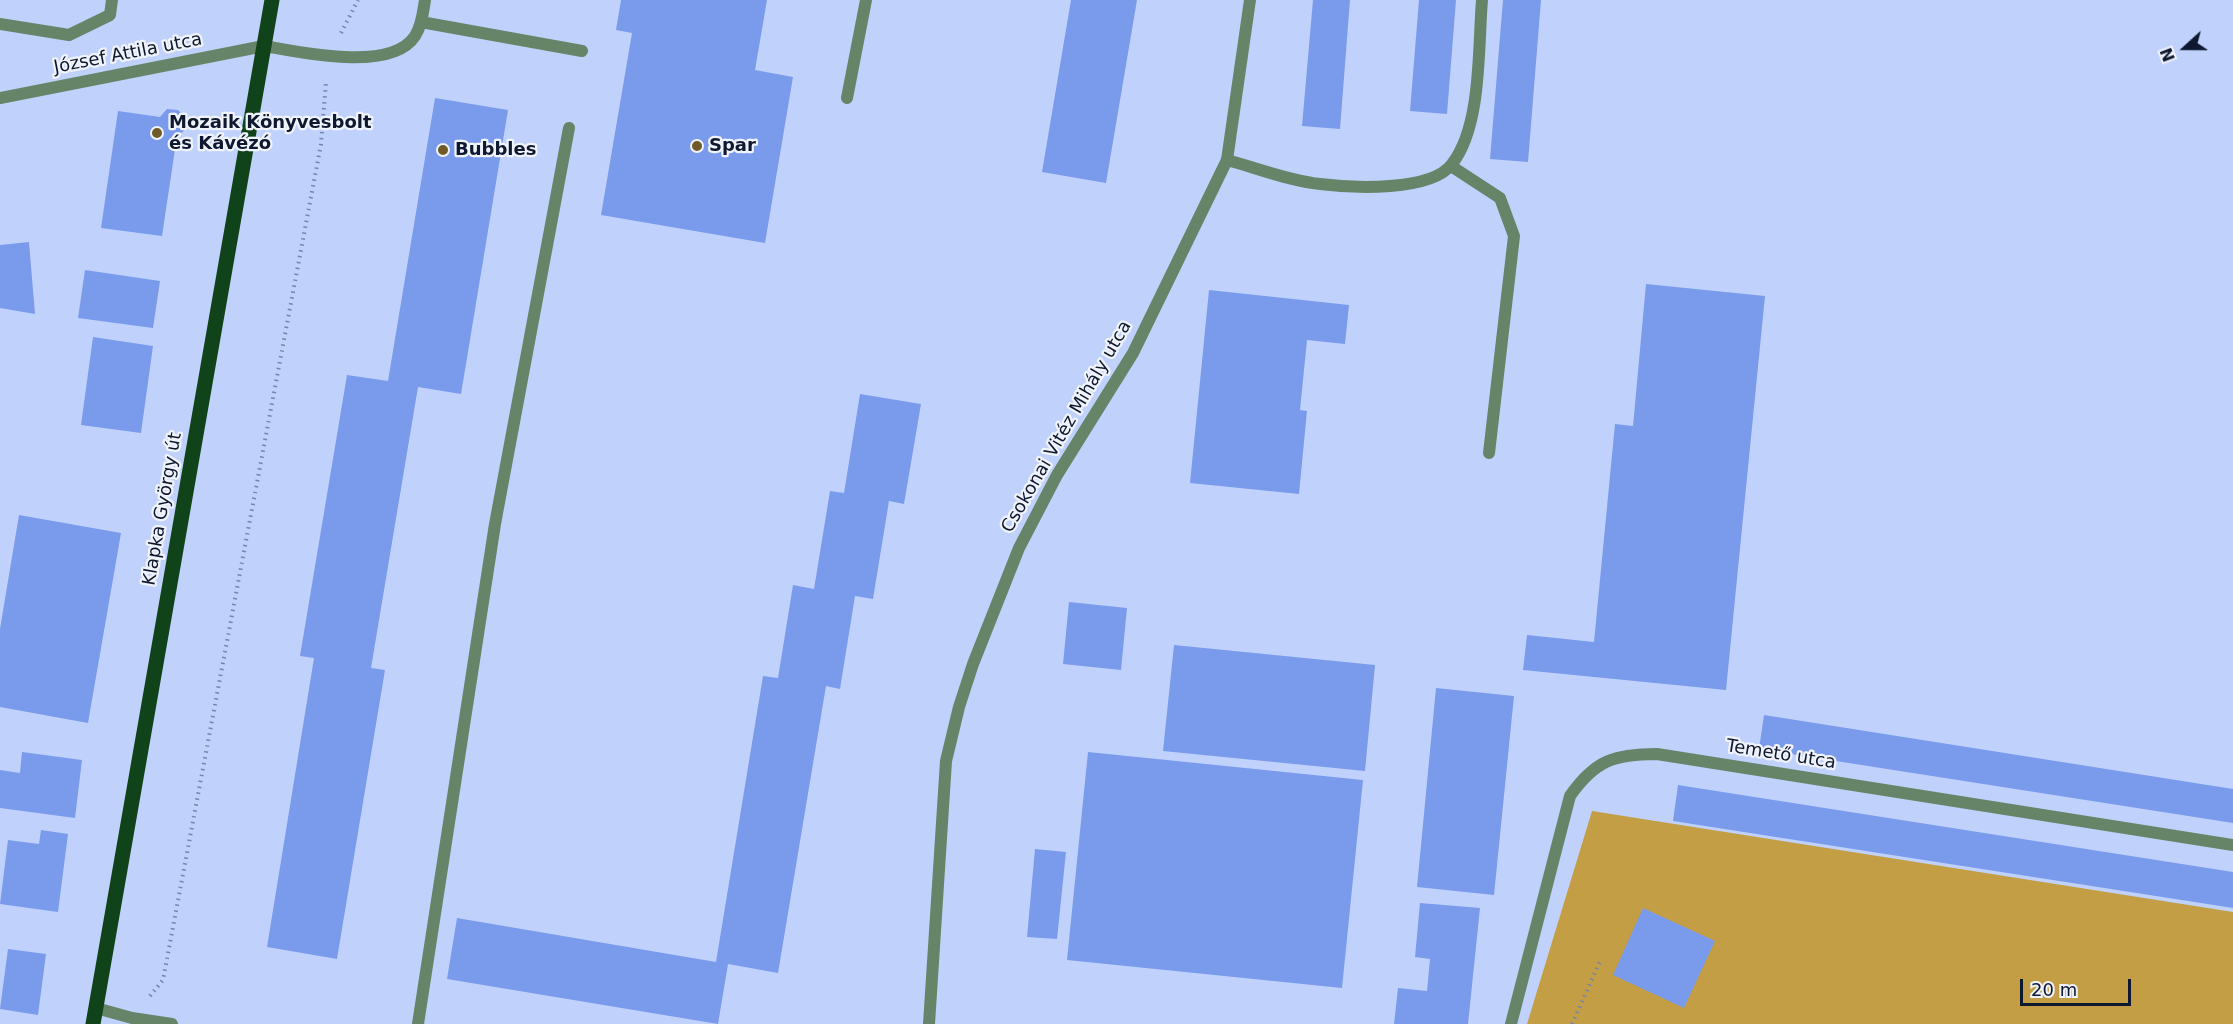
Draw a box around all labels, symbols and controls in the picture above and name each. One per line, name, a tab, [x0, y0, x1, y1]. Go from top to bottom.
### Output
north arrow	[2155, 18, 2215, 78]
street label: József Attila utca	[52, 29, 204, 79]
text: N	[2156, 45, 2179, 64]
place label: Mozaik Könyvesbolt és Kávézó	[169, 112, 372, 154]
marker: Mozaik Könyvesbolt és Kávézó	[150, 126, 164, 140]
place label: Spar	[709, 135, 756, 157]
place label: Bubbles	[455, 139, 536, 161]
marker: Spar	[690, 139, 704, 153]
marker: Bubbles	[436, 143, 450, 157]
street label: Csokonai Vitéz Mihály utca	[997, 317, 1137, 537]
street label: Klapka György út	[139, 431, 187, 587]
street label: Temető utca	[1725, 736, 1837, 774]
scale bar	[2023, 967, 2134, 1005]
text: 20 m	[2031, 979, 2077, 1000]

